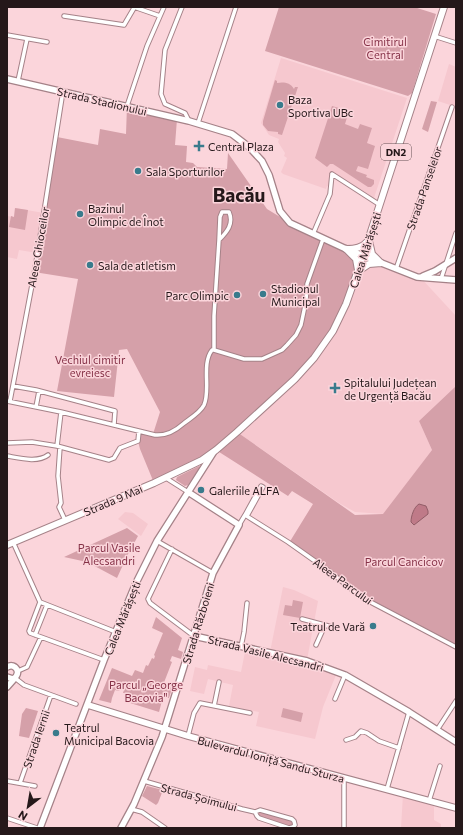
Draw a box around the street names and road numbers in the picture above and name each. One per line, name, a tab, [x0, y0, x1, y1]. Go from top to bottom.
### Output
street label: Strada Stadionului	[56, 84, 148, 118]
road number: DN2	[381, 144, 411, 160]
street label: Strada Panselelor	[404, 144, 445, 231]
street label: Aleea Ghioceilor	[25, 205, 52, 288]
street label: Calea Mărășești	[347, 210, 384, 290]
street label: Strada 9 Mai	[82, 482, 145, 518]
street label: Aleea Parcului	[311, 555, 375, 607]
street label: Calea Mărășești	[101, 579, 144, 657]
street label: Strada Războieni	[179, 581, 217, 665]
street label: Strada Vasile Alecsandri	[207, 632, 325, 674]
street label: Strada Iernii	[20, 708, 52, 770]
street label: Bulevardul Ioniță Sandu Sturza	[196, 733, 346, 786]
street label: Strada Șoimului	[159, 781, 239, 814]

